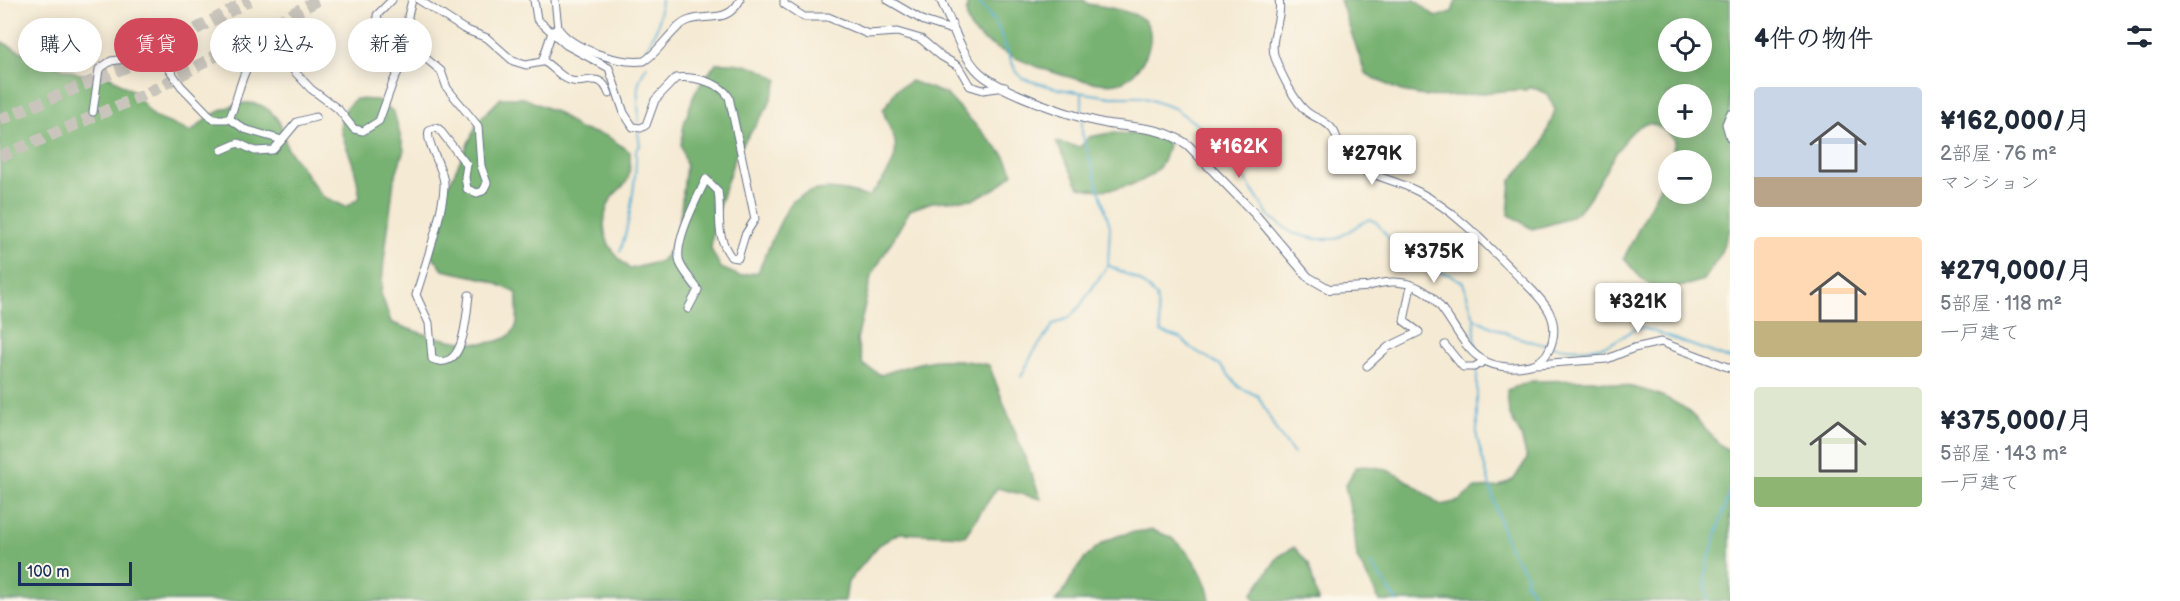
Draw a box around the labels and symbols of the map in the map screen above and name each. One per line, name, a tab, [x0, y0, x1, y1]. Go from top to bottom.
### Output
pin: ¥162K	[1197, 128, 1281, 179]
pin: ¥279K	[1330, 135, 1414, 186]
pin: ¥375K	[1392, 233, 1476, 284]
pin: ¥321K	[1596, 283, 1680, 334]
scale bar	[18, 559, 132, 586]

